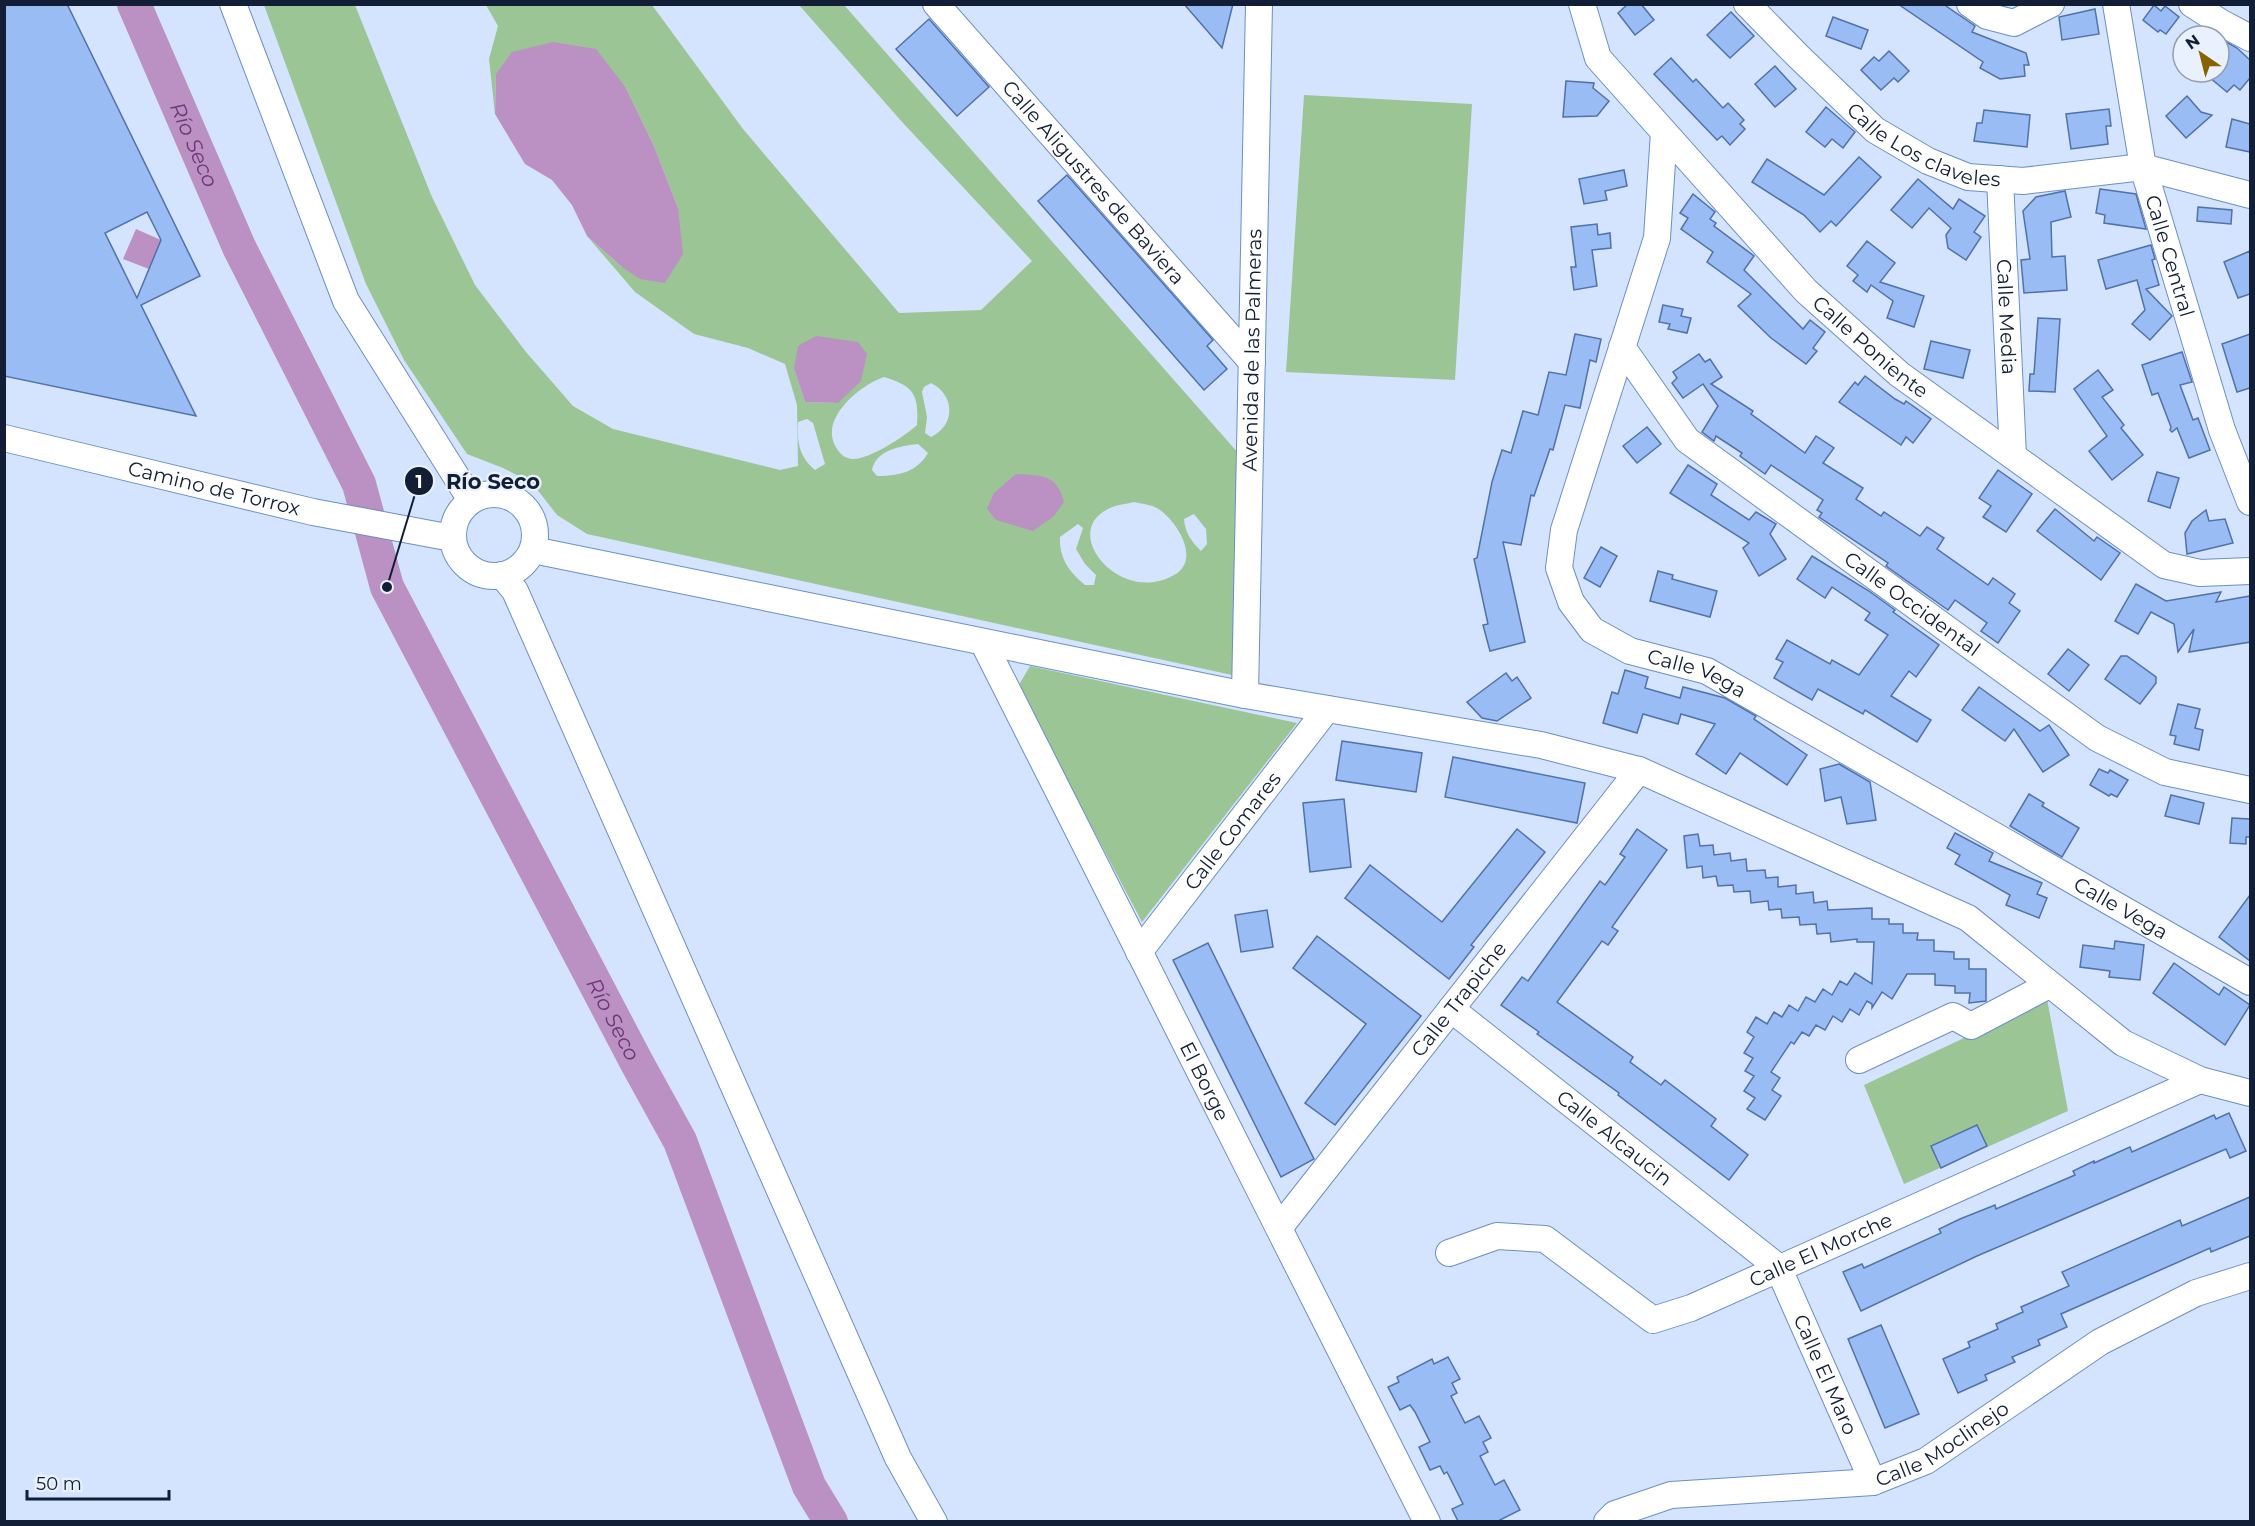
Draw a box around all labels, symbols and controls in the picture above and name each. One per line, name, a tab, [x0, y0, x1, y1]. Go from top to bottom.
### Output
north arrow	[2171, 24, 2231, 84]
text: N	[2182, 31, 2203, 54]
street label: Calle Aligustres de Baviera	[997, 76, 1190, 289]
water label: Río Seco	[165, 98, 224, 191]
street label: Calle Los claveles	[1842, 98, 2001, 191]
street label: Calle Central	[2140, 192, 2199, 320]
street label: Avenida de las Palmeras	[1238, 228, 1266, 472]
street label: Calle Media	[1992, 258, 2021, 375]
street label: Calle Poniente	[1808, 291, 1933, 403]
street label: Camino de Torrox	[126, 456, 303, 521]
callout: Río Seco	[404, 462, 553, 501]
text: Río Seco	[446, 469, 540, 494]
text: 1	[415, 471, 423, 493]
street label: Calle Occidental	[1840, 546, 1985, 661]
street label: Calle Vega	[1645, 644, 1750, 703]
street label: Calle Comares	[1179, 767, 1286, 895]
street label: Calle Vega	[2070, 872, 2172, 944]
street label: Calle Trapiche	[1406, 937, 1511, 1062]
water label: Río Seco	[582, 973, 646, 1065]
street label: El Borge	[1175, 1038, 1235, 1125]
street label: Calle Alcaucin	[1552, 1085, 1677, 1191]
street label: Calle El Morche	[1745, 1207, 1896, 1292]
street label: Calle El Maro	[1788, 1310, 1863, 1438]
street label: Calle Moclinejo	[1872, 1396, 2013, 1492]
scale bar	[27, 1463, 170, 1501]
text: 50 m	[36, 1473, 82, 1495]

